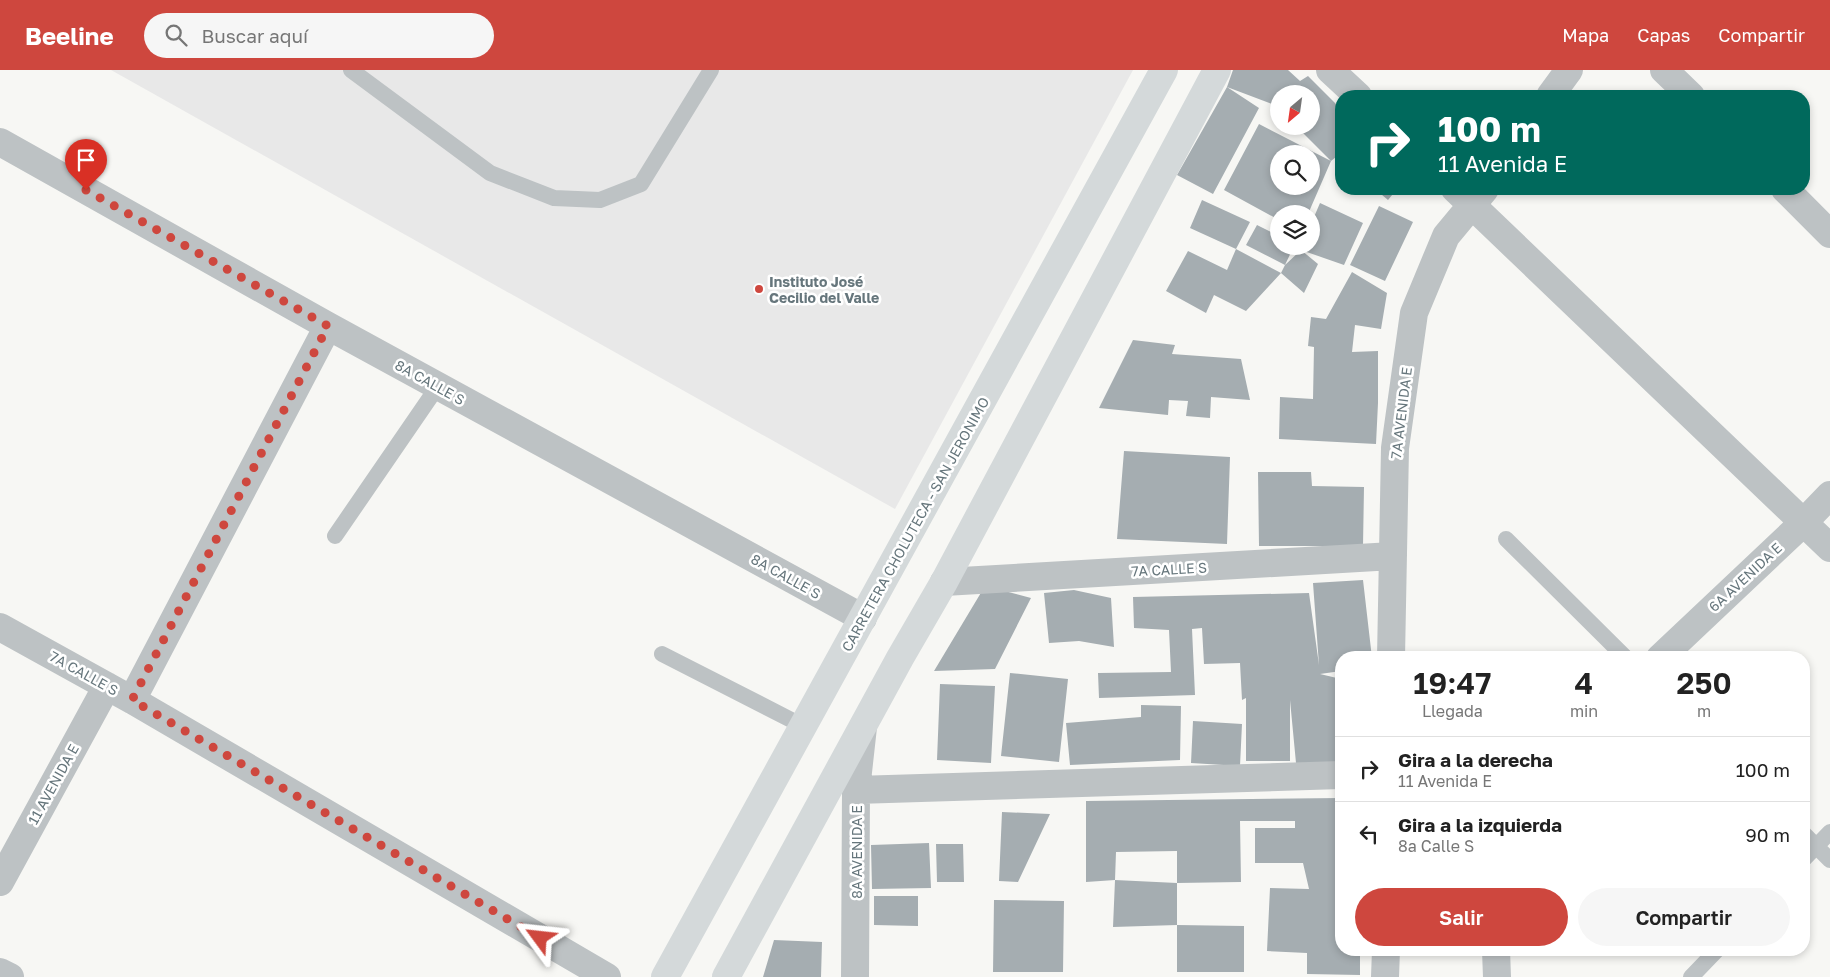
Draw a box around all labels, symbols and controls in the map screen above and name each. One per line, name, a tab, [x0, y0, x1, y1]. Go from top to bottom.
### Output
search box	[144, 13, 494, 58]
text: Beeline	[25, 21, 114, 50]
icon: search	[162, 21, 190, 49]
text: Buscar aquí	[202, 24, 308, 47]
text: Mapa	[1562, 24, 1609, 46]
text: Capas	[1637, 24, 1690, 46]
text: Compartir	[1718, 24, 1805, 46]
north arrow	[1270, 85, 1320, 135]
map controls	[1270, 85, 1320, 255]
text: 100 m	[1438, 108, 1541, 150]
icon: right	[1355, 110, 1420, 175]
pin	[65, 139, 107, 190]
button: search	[1270, 145, 1320, 195]
icon: arrive	[72, 146, 100, 174]
text: 11 Avenida E	[1438, 150, 1567, 177]
button: layers	[1270, 205, 1320, 255]
place label: Instituto José Cecilio del Valle	[769, 273, 879, 306]
marker: Instituto José Cecilio del Valle	[753, 283, 765, 295]
street label: 8A CALLE S	[392, 356, 468, 408]
street label: 7A AVENIDA E	[1387, 366, 1415, 460]
street label: CARRETERA CHOLUTECA - SAN JERONIMO	[838, 394, 992, 654]
street label: 6A AVENIDA E	[1705, 539, 1785, 615]
street label: 8A CALLE S	[748, 550, 824, 602]
street label: 7A CALLE S	[1131, 559, 1207, 579]
street label: 7A CALLE S	[47, 647, 121, 699]
text: 19:47	[1413, 665, 1492, 701]
text: 4	[1575, 665, 1593, 701]
text: 250	[1677, 665, 1732, 701]
text: Llegada	[1422, 701, 1483, 721]
text: min	[1570, 701, 1598, 721]
text: m	[1697, 701, 1711, 721]
street label: 11 AVENIDA E	[24, 741, 82, 827]
text: Gira a la derecha	[1398, 748, 1553, 771]
icon: right	[1355, 755, 1383, 783]
text: 100 m	[1736, 758, 1790, 781]
text: 11 Avenida E	[1398, 771, 1492, 791]
street label: 8A AVENIDA E	[848, 805, 865, 899]
text: Gira a la izquierda	[1398, 813, 1562, 836]
icon: left	[1355, 820, 1383, 848]
text: 90 m	[1745, 823, 1790, 846]
text: 8a Calle S	[1398, 836, 1474, 856]
button: Salir	[1355, 888, 1568, 946]
button: Compartir	[1578, 888, 1790, 946]
position arrow	[513, 911, 565, 963]

